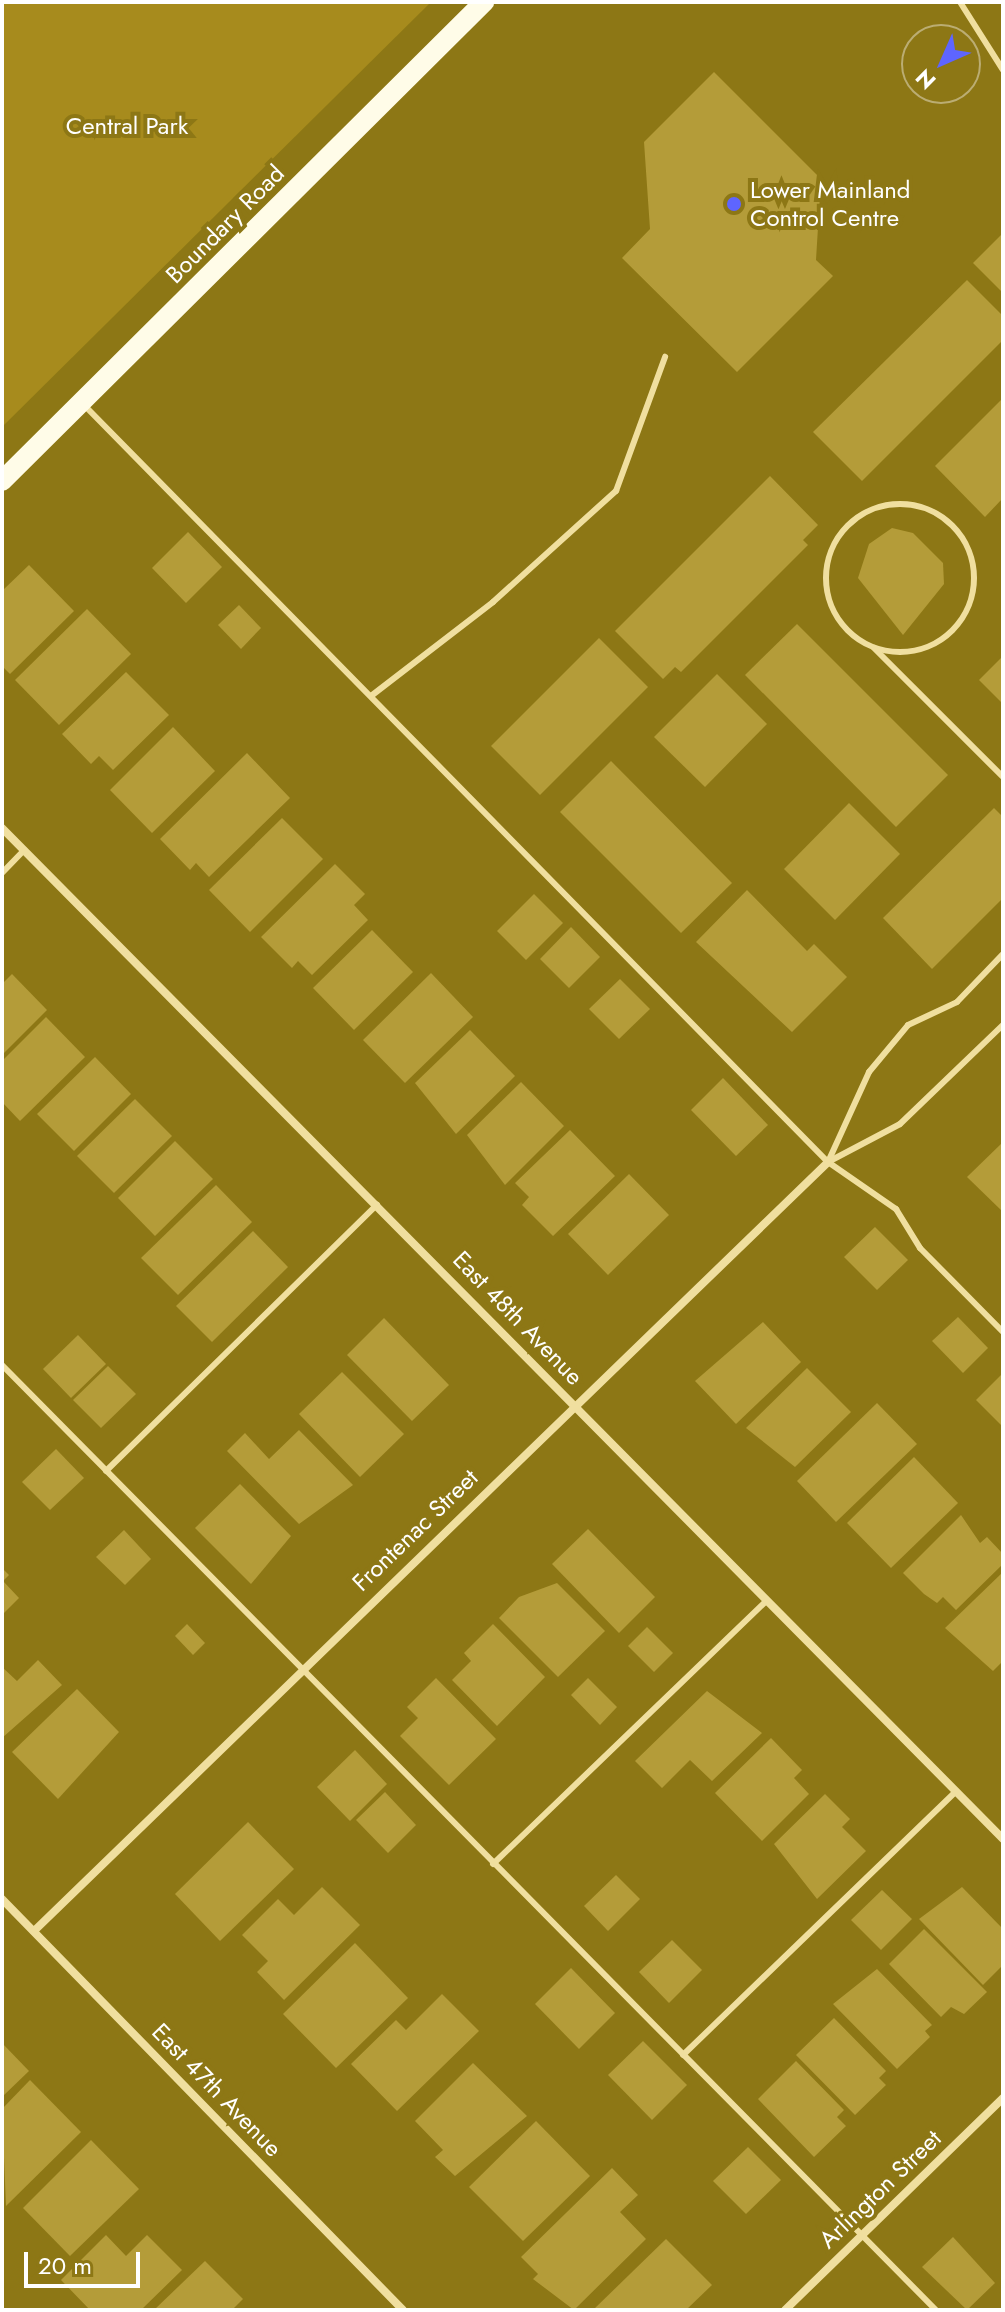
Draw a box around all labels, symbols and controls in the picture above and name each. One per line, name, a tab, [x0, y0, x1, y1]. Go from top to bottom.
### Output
north arrow	[901, 24, 981, 104]
text: N	[908, 62, 943, 97]
park label: Central Park	[66, 112, 188, 140]
street label: Boundary Road	[160, 159, 290, 289]
place label: Lower Mainland Control Centre	[750, 176, 910, 232]
marker: Lower Mainland Control Centre	[725, 195, 743, 213]
street label: East 48th Avenue	[447, 1245, 589, 1391]
street label: Frontenac Street	[346, 1463, 484, 1597]
street label: East 47th Avenue	[146, 2017, 288, 2163]
street label: Arlington Street	[813, 2124, 947, 2254]
scale bar	[28, 2236, 144, 2286]
text: 20 m	[38, 2248, 92, 2283]

